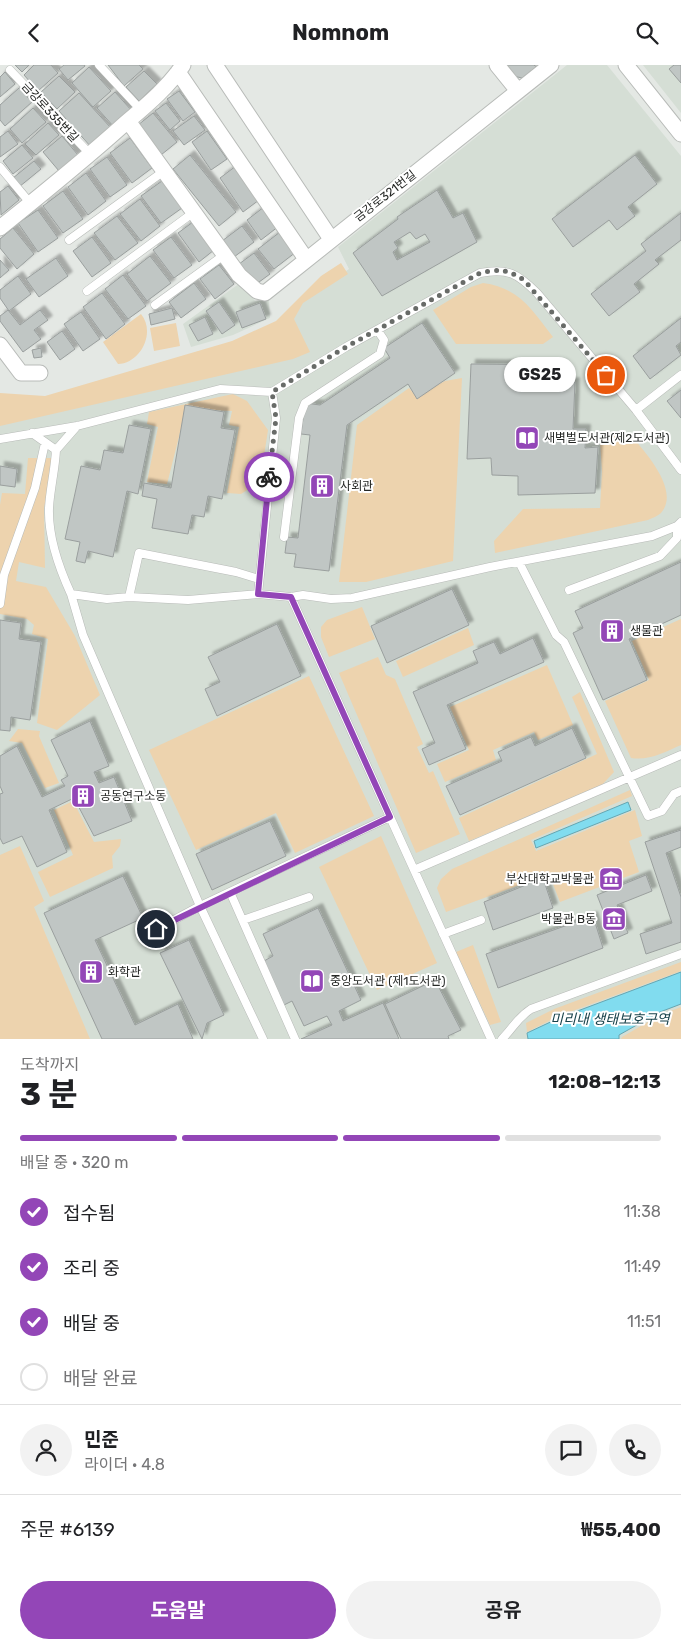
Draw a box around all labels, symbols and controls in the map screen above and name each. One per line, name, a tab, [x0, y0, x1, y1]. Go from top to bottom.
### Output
icon: back	[20, 19, 48, 47]
text: Nomnom	[292, 19, 389, 46]
icon: search	[633, 19, 661, 47]
street label: 금강로335번길	[19, 79, 81, 145]
street label: 금강로321번길	[351, 168, 419, 224]
pin	[585, 354, 627, 396]
callout: GS25	[504, 357, 576, 393]
icon: bag	[592, 361, 620, 389]
text: GS25	[519, 365, 561, 384]
library icon: 새벽벌도서관(제2도서관)	[514, 425, 540, 451]
place label: 새벽벌도서관(제2도서관)	[544, 431, 670, 445]
courier	[244, 452, 294, 502]
icon: bike	[255, 463, 283, 491]
building icon: 사회관	[309, 473, 335, 499]
place label: 사회관	[340, 479, 373, 493]
building icon: 생물관	[599, 618, 625, 644]
place label: 생물관	[630, 624, 663, 638]
building icon: 공동연구소동	[70, 783, 96, 809]
place label: 공동연구소동	[100, 789, 166, 803]
museum icon: 부산대학교박물관	[598, 866, 624, 892]
place label: 부산대학교박물관	[506, 872, 594, 886]
museum icon: 박물관 B동	[601, 906, 627, 932]
pin	[135, 908, 177, 950]
place label: 박물관 B동	[541, 912, 596, 926]
icon: home	[142, 915, 170, 943]
building icon: 화학관	[78, 959, 104, 985]
place label: 화학관	[108, 965, 141, 979]
library icon: 중앙도서관 (제1도서관)	[299, 968, 325, 994]
place label: 중앙도서관 (제1도서관)	[330, 974, 446, 988]
water label: 미리내 생태보호구역	[550, 1011, 672, 1028]
text: 도착까지	[20, 1055, 79, 1074]
text: 12:08–12:13	[548, 1070, 661, 1093]
text: 3 분	[20, 1075, 77, 1113]
text: 배달 중 · 320 m	[20, 1153, 129, 1172]
icon: check	[20, 1198, 48, 1226]
text: 접수됨	[63, 1202, 115, 1225]
text: 11:38	[623, 1202, 661, 1221]
icon: check	[20, 1253, 48, 1281]
text: 조리 중	[63, 1257, 120, 1280]
text: 11:49	[624, 1257, 661, 1276]
icon: check	[20, 1308, 48, 1336]
text: 배달 중	[63, 1312, 120, 1335]
text: 11:51	[627, 1312, 661, 1331]
text: 배달 완료	[63, 1367, 138, 1390]
button: person	[20, 1424, 72, 1476]
button: chat	[545, 1424, 597, 1476]
button: phone	[609, 1424, 661, 1476]
text: 민준	[84, 1428, 119, 1451]
text: 라이더 · 4.8	[84, 1455, 165, 1474]
text: 주문 #6139	[20, 1518, 115, 1541]
text: ₩55,400	[581, 1518, 661, 1541]
button: 도움말	[20, 1581, 336, 1639]
button: 공유	[346, 1581, 661, 1639]

